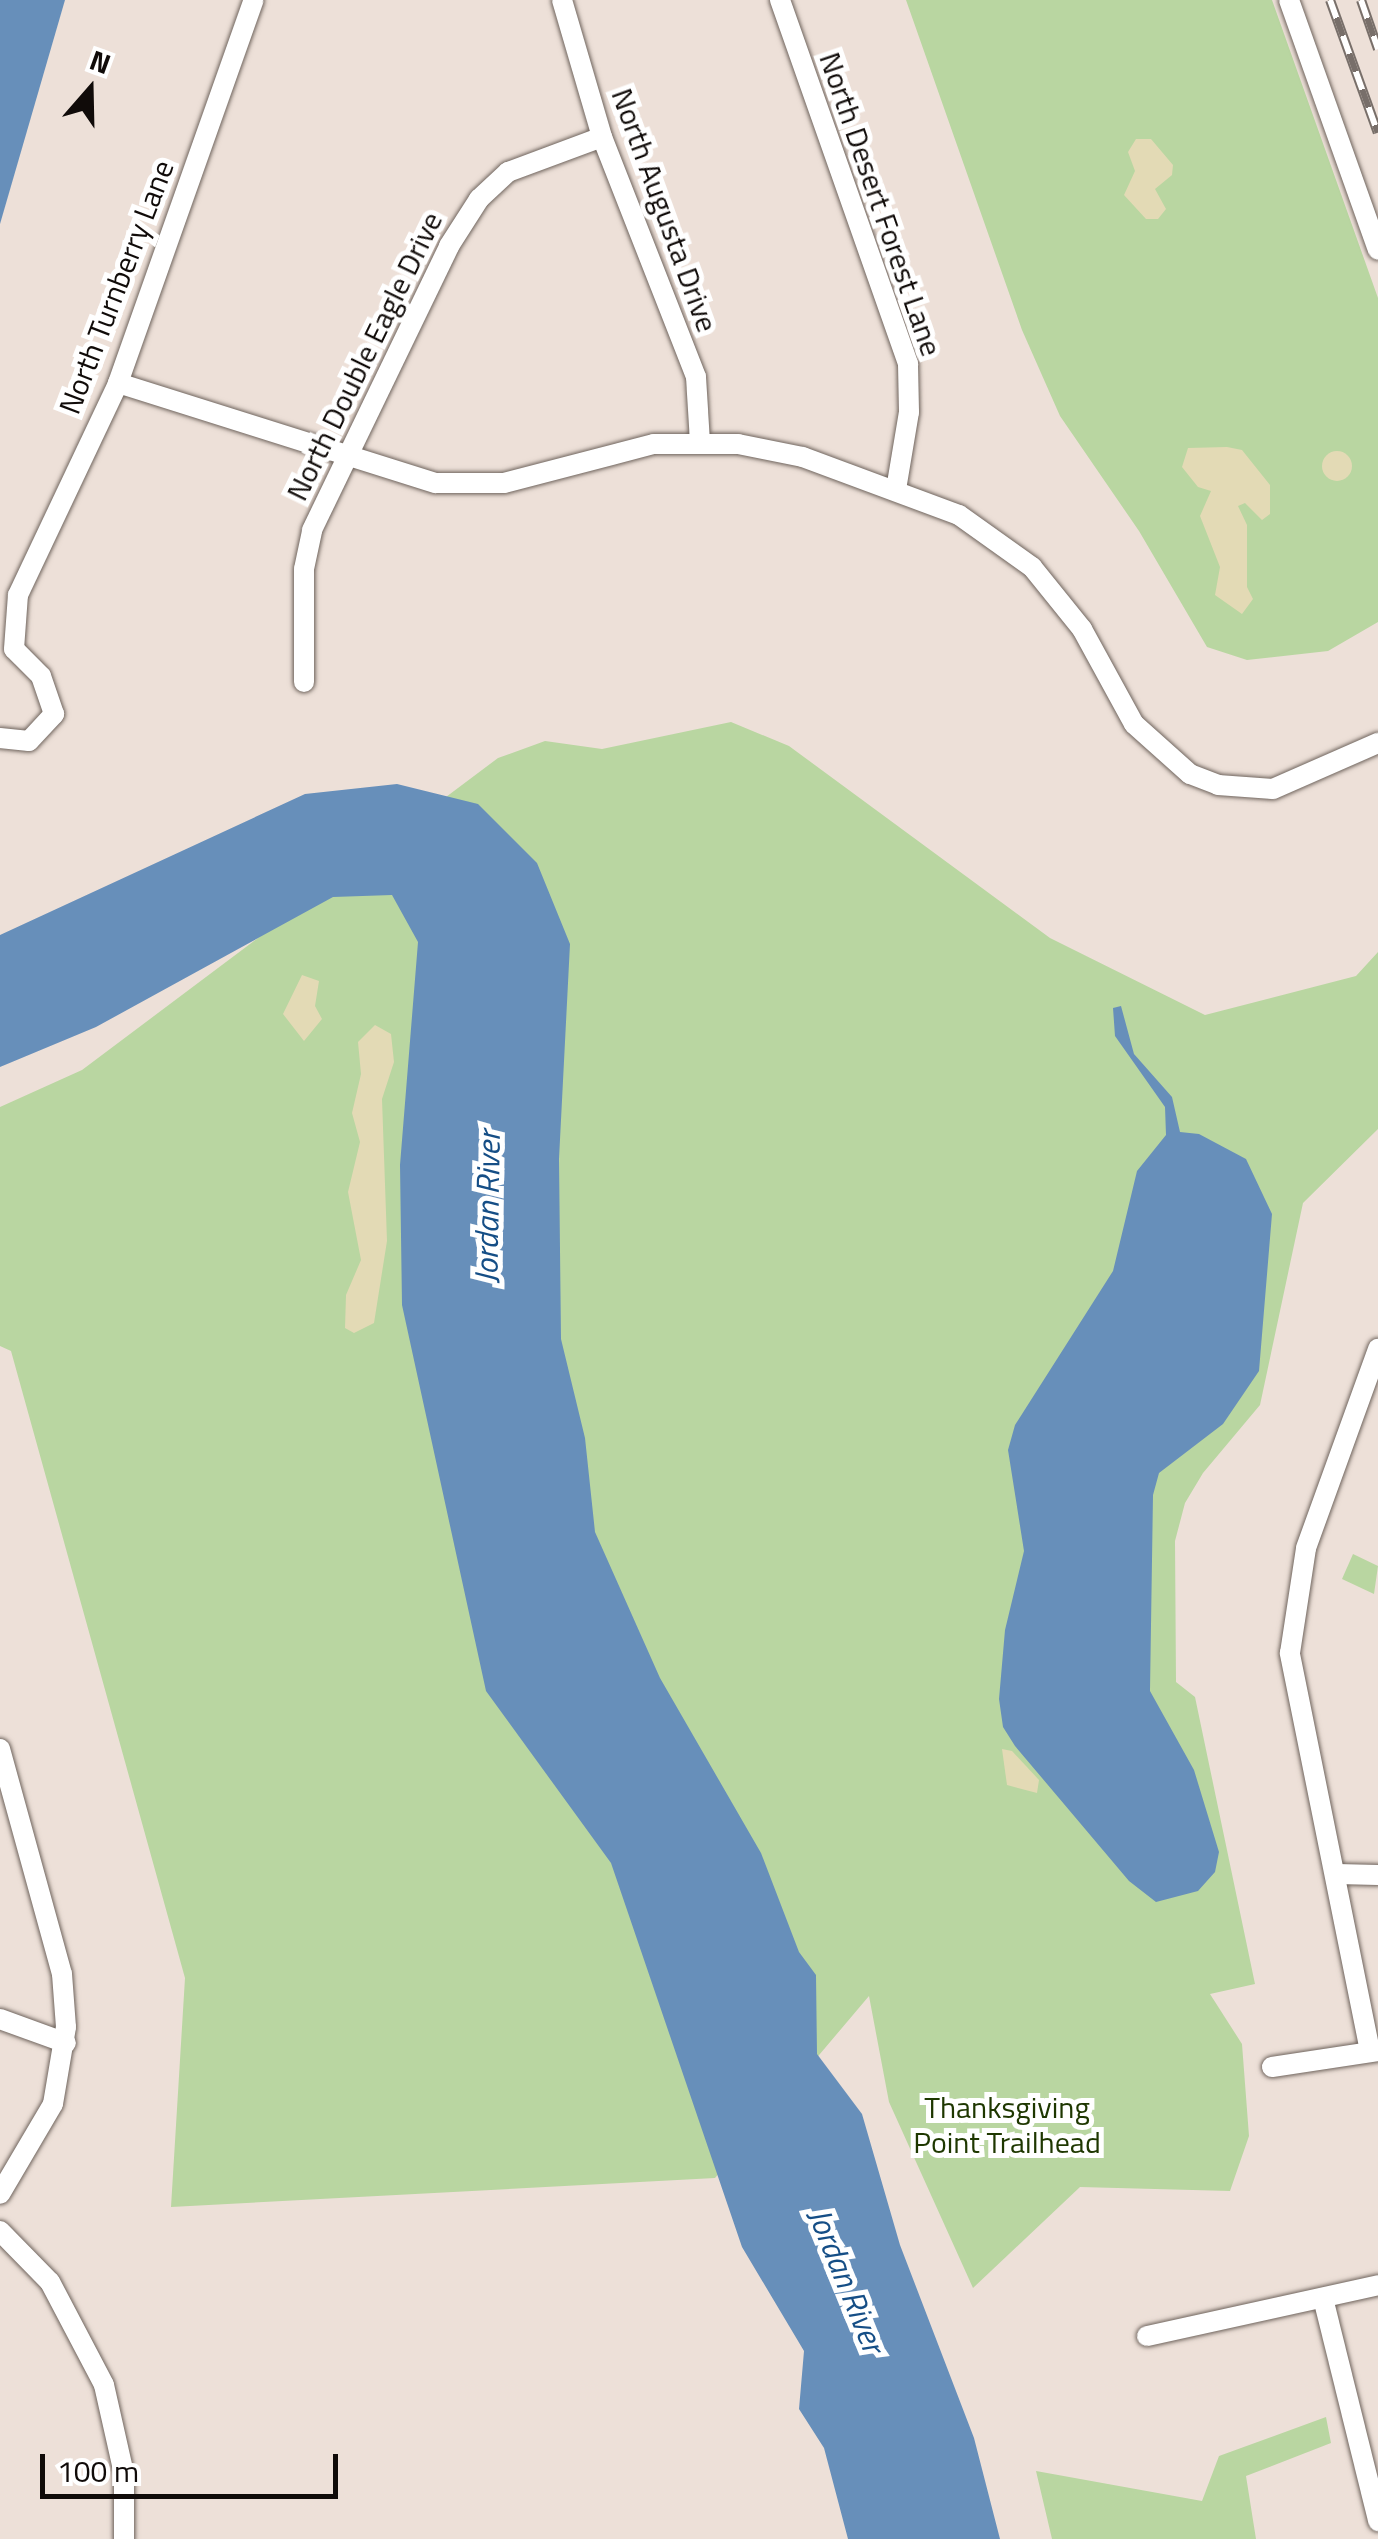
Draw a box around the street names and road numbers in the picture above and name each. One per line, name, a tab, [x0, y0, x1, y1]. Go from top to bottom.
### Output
street label: North Desert Forest Lane	[812, 47, 950, 361]
street label: North Augusta Drive	[604, 83, 726, 337]
street label: North Turnberry Lane	[51, 155, 181, 419]
street label: North Double Eagle Drive	[278, 206, 450, 506]

